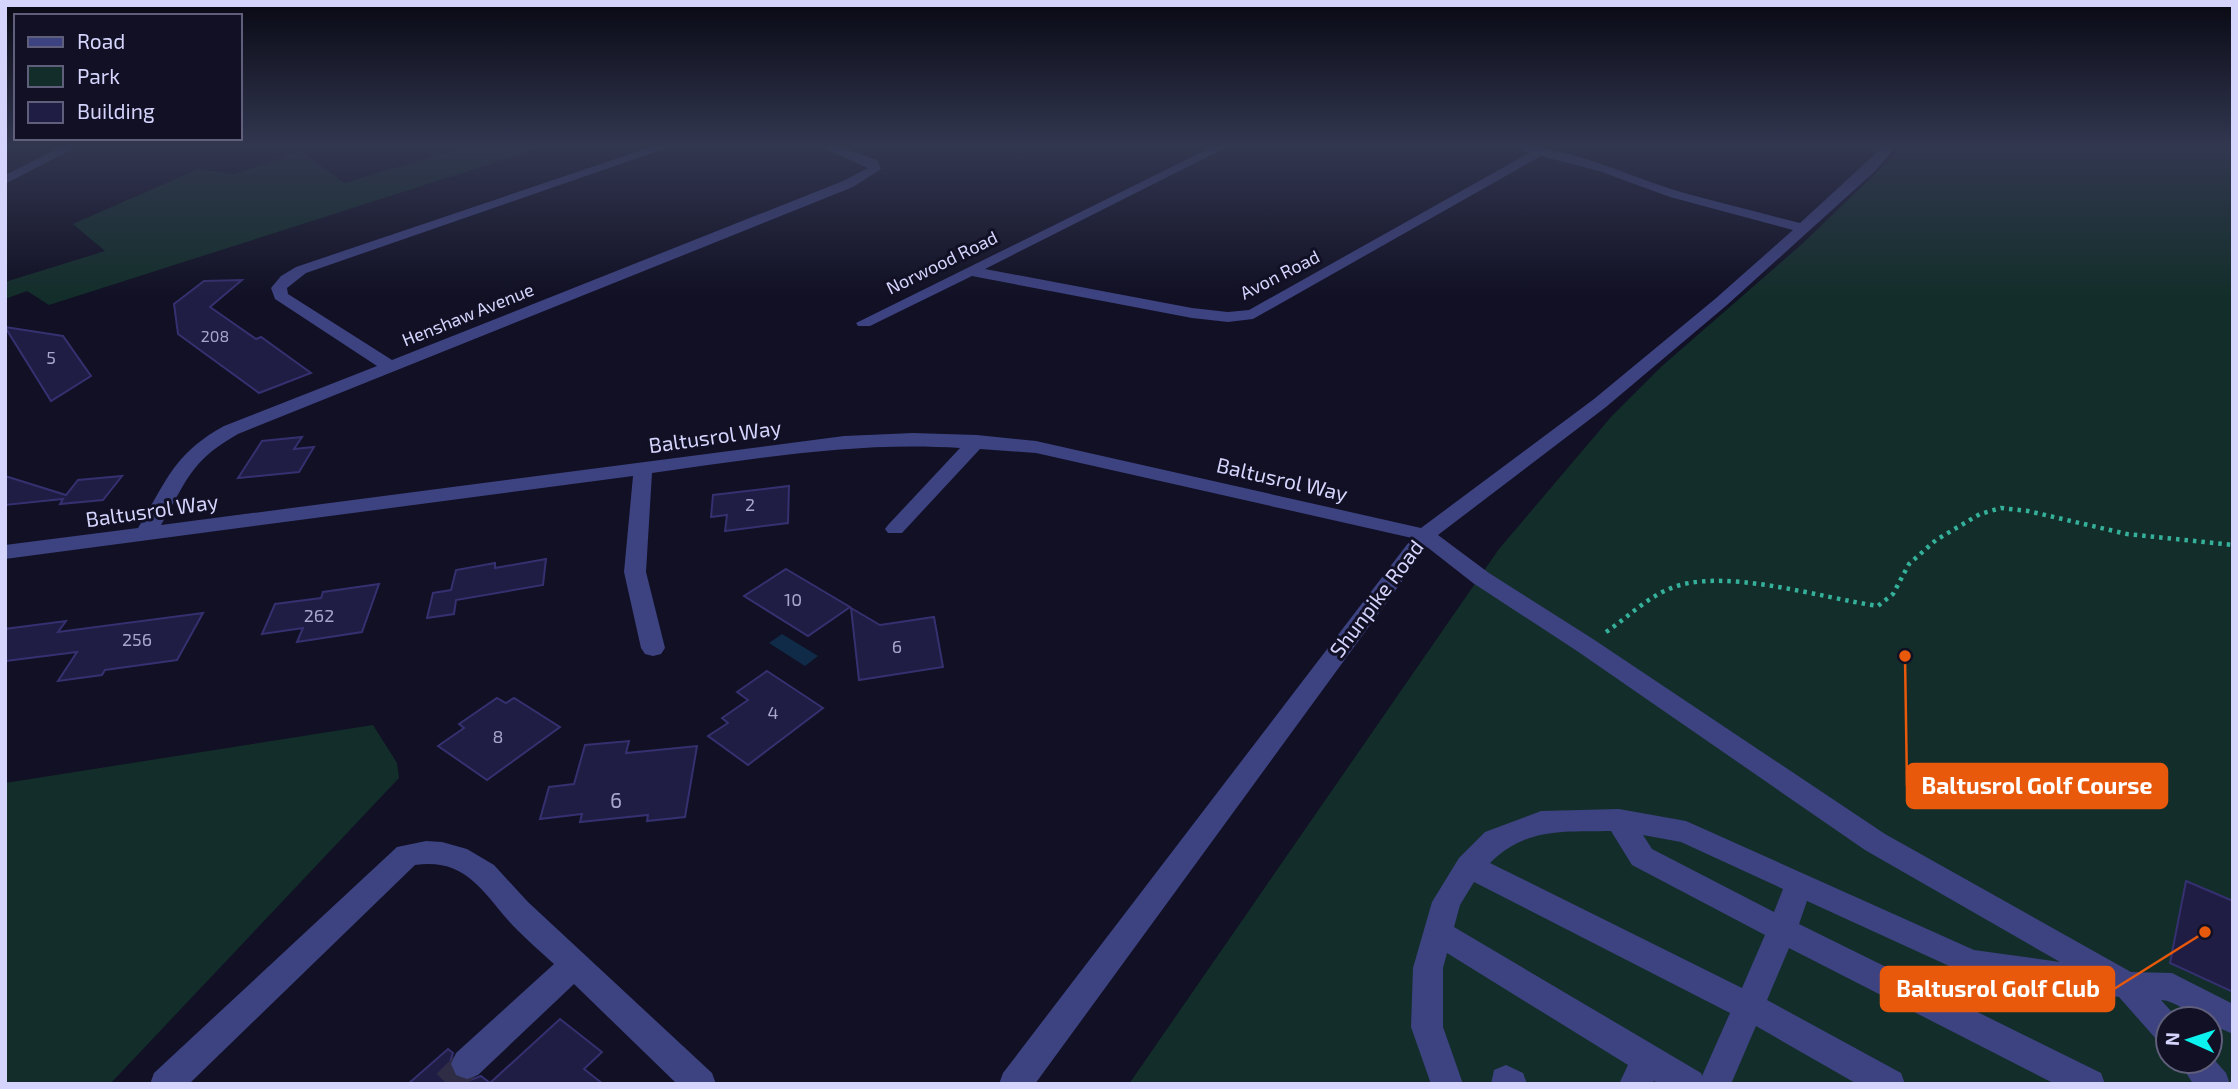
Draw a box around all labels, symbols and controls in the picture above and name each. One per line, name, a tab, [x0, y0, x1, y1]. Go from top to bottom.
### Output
legend	[14, 14, 242, 140]
text: Road	[77, 28, 125, 53]
text: Park	[77, 63, 120, 88]
text: Building	[77, 98, 155, 123]
street label: Norwood Road	[882, 226, 1001, 299]
street label: Avon Road	[1236, 245, 1323, 304]
street label: Henshaw Avenue	[399, 278, 537, 350]
house number: 208	[201, 326, 229, 345]
house number: 5	[46, 346, 56, 368]
street label: Baltusrol Way	[647, 414, 783, 457]
street label: Baltusrol Way	[1214, 451, 1350, 506]
street label: Baltusrol Way	[84, 488, 220, 531]
house number: 2	[745, 493, 755, 515]
street label: Shunpike Road	[1324, 535, 1428, 662]
house number: 10	[784, 588, 802, 610]
house number: 262	[304, 604, 334, 626]
house number: 256	[122, 628, 152, 650]
house number: 6	[892, 635, 902, 657]
house number: 4	[767, 701, 779, 723]
house number: 8	[493, 725, 503, 747]
callout: Baltusrol Golf Course	[1907, 764, 2167, 808]
text: Baltusrol Golf Course	[1922, 771, 2152, 799]
house number: 6	[610, 787, 622, 812]
callout: Baltusrol Golf Club	[1881, 967, 2114, 1011]
text: Baltusrol Golf Club	[1896, 974, 2100, 1002]
north arrow	[2154, 1005, 2224, 1075]
text: N	[2160, 1032, 2183, 1047]

